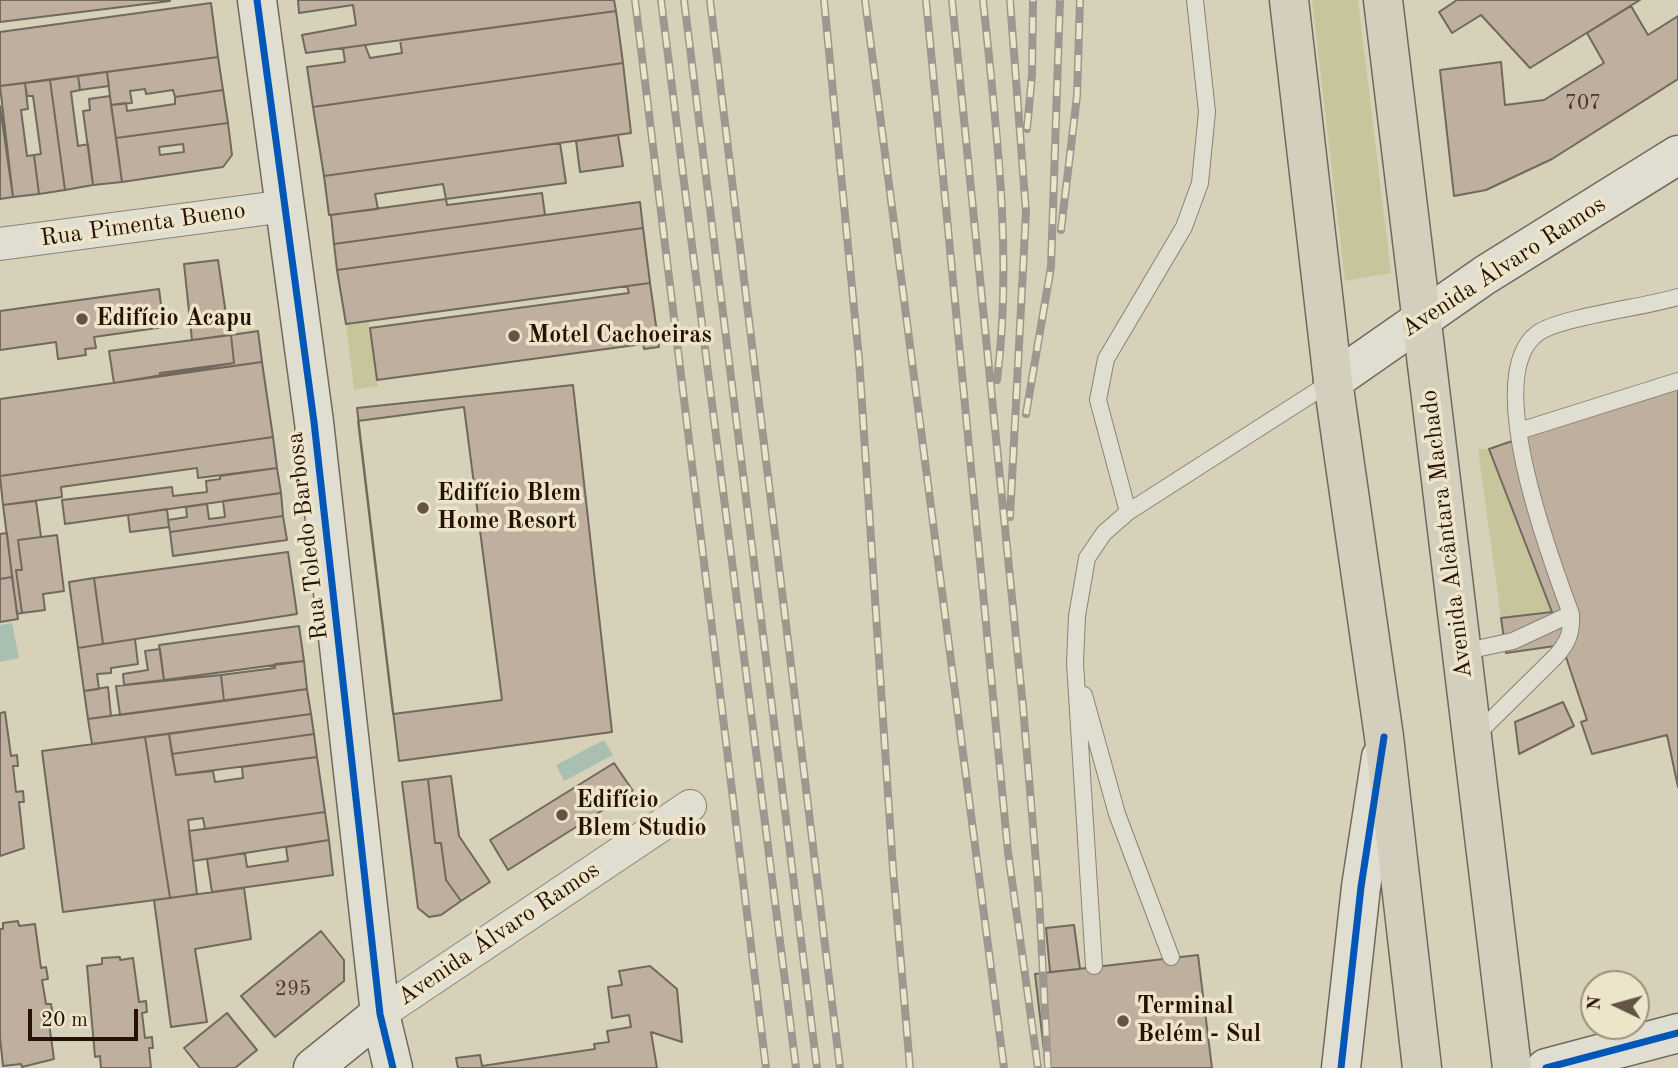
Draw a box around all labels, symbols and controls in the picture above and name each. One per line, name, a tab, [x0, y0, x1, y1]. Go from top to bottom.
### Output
house number: 707	[1565, 90, 1601, 116]
street label: Avenida Álvaro Ramos	[1397, 190, 1611, 344]
street label: Rua Pimenta Bueno	[39, 196, 247, 254]
place label: Edifício Acapu	[96, 305, 252, 333]
marker: Edifício Acapu	[74, 311, 90, 327]
place label: Motel Cachoeiras	[528, 322, 712, 350]
marker: Motel Cachoeiras	[506, 328, 522, 344]
street label: Avenida Alcântara Machado	[1415, 388, 1479, 680]
street label: Rua Toledo Barbosa	[281, 430, 335, 642]
place label: Edifício Blem Home Resort	[437, 480, 581, 536]
marker: Edifício Blem Home Resort	[415, 500, 431, 516]
place label: Edifício Blem Studio	[576, 787, 707, 843]
marker: Edifício Blem Studio	[554, 807, 570, 823]
street label: Avenida Álvaro Ramos	[393, 856, 605, 1012]
north arrow	[1580, 970, 1650, 1040]
house number: 295	[275, 976, 311, 1002]
place label: Terminal Belém - Sul	[1137, 993, 1261, 1049]
scale bar	[32, 995, 142, 1038]
text: N	[1585, 995, 1606, 1011]
text: 20 m	[41, 1010, 88, 1031]
marker: Terminal Belém - Sul	[1115, 1013, 1131, 1029]

